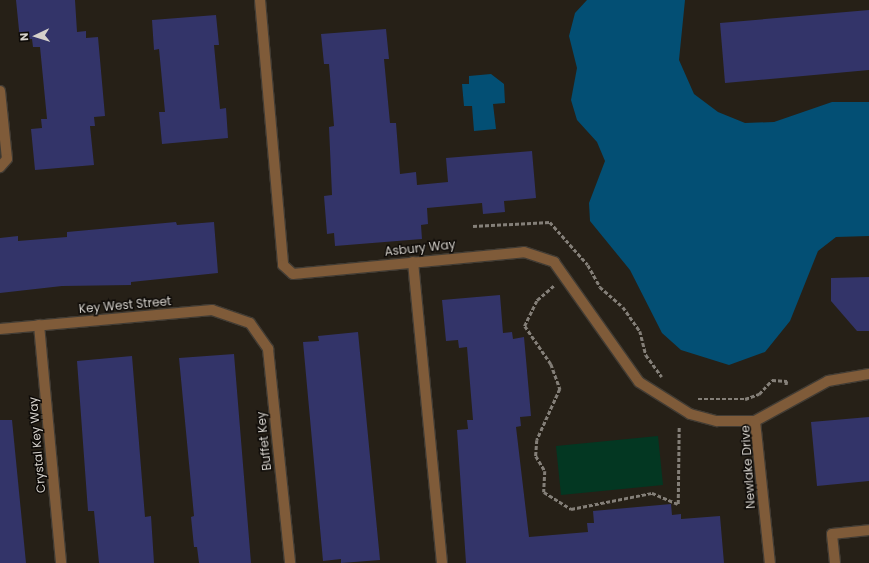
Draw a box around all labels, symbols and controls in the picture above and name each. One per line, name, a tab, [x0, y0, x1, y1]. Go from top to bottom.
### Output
north arrow	[16, 16, 56, 56]
text: N	[16, 32, 32, 42]
street label: Asbury Way	[384, 237, 456, 259]
street label: Key West Street	[78, 294, 172, 316]
street label: Crystal Key Way	[26, 396, 48, 494]
street label: Buffet Key	[254, 411, 274, 471]
street label: Newlake Drive	[738, 425, 758, 509]

